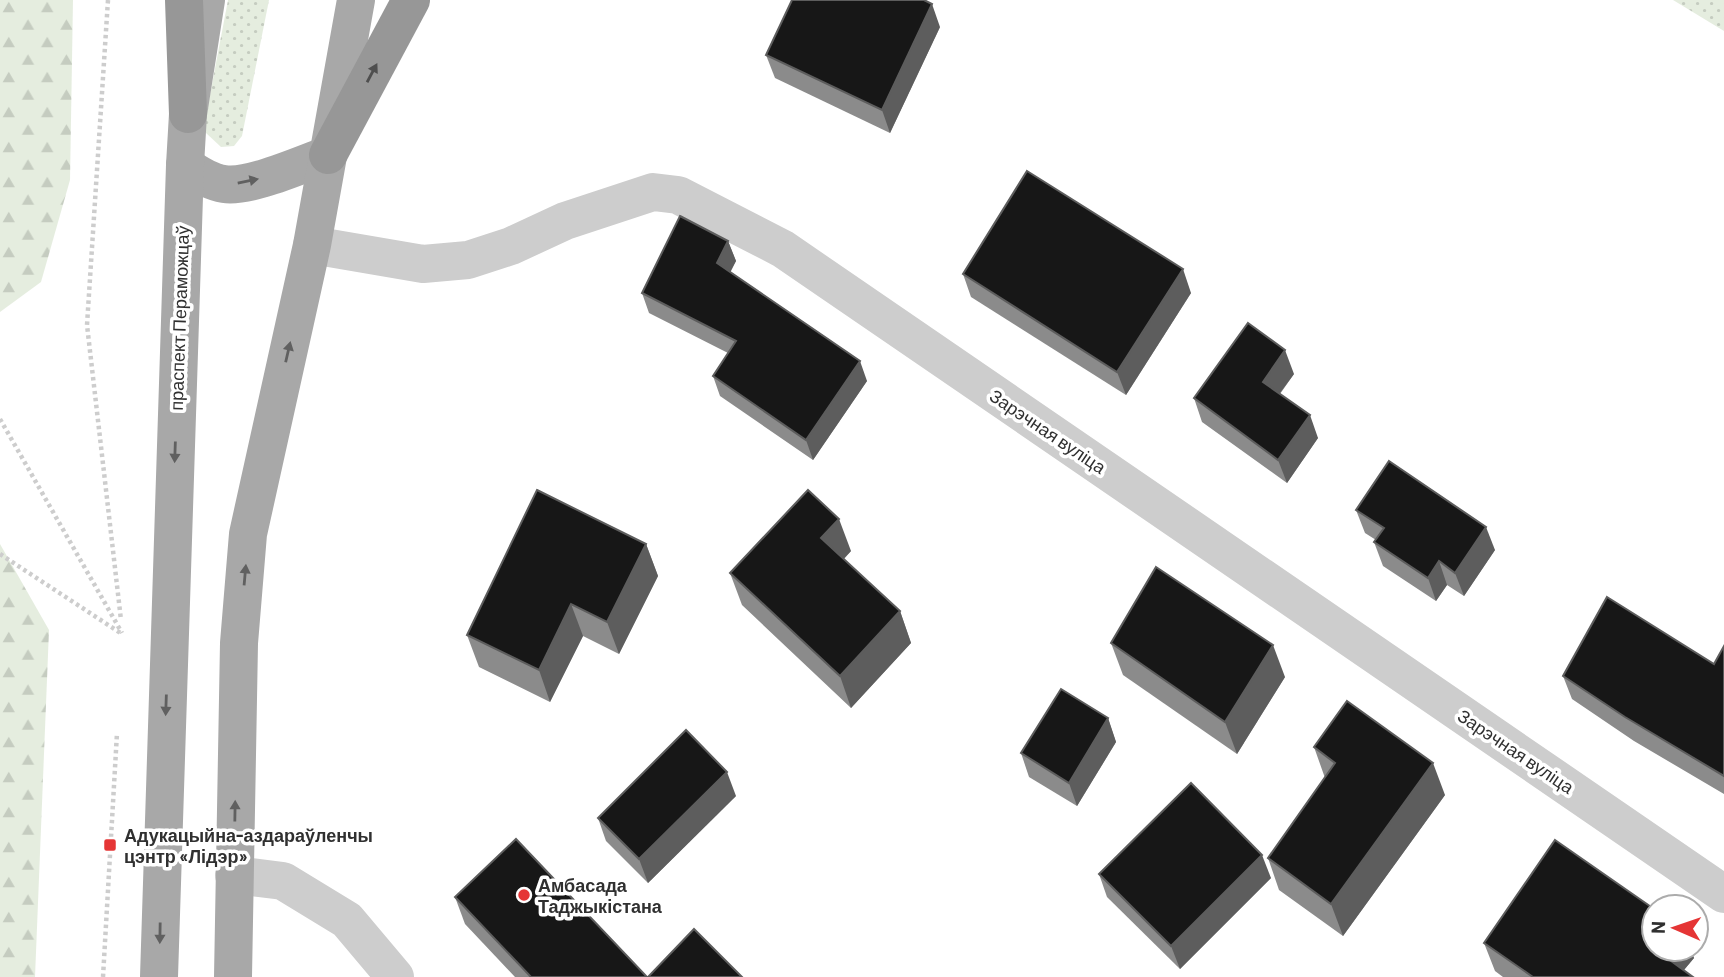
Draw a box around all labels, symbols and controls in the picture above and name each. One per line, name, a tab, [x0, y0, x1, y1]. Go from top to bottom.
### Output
one-way arrow	[366, 63, 378, 83]
one-way arrow	[237, 175, 259, 186]
street label: праспект Пераможцаў	[165, 225, 193, 411]
one-way arrow	[283, 341, 294, 363]
street label: Зарэчная вуліца	[986, 384, 1111, 479]
one-way arrow	[169, 441, 180, 463]
one-way arrow	[240, 564, 251, 586]
one-way arrow	[160, 695, 172, 717]
street label: Зарэчная вуліца	[1454, 704, 1579, 799]
one-way arrow	[229, 800, 241, 822]
place label: Адукацыйна-аздараўленчы цэнтр «Лідэр»	[124, 824, 373, 867]
marker: Адукацыйна-аздараўленчы цэнтр «Лідэр»	[102, 837, 118, 853]
place label: Амбасада Таджыкістана	[538, 874, 663, 917]
marker: Амбасада Таджыкістана	[516, 887, 532, 903]
north arrow	[1640, 893, 1710, 963]
text: N	[1646, 921, 1669, 934]
one-way arrow	[154, 922, 166, 944]

